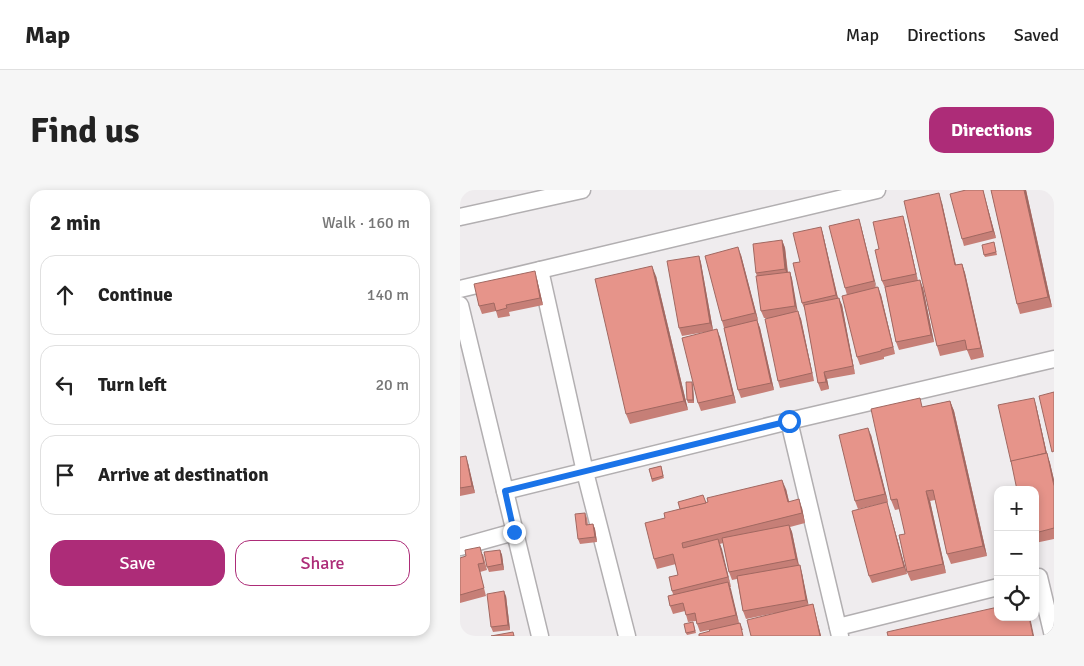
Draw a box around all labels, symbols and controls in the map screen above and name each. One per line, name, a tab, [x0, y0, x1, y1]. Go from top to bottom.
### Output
text: Map	[25, 20, 70, 50]
text: Map	[846, 24, 879, 46]
text: Directions	[907, 24, 986, 46]
text: Saved	[1014, 24, 1059, 46]
button: Directions	[929, 107, 1054, 153]
text: Find us	[30, 109, 140, 152]
text: 2 min	[50, 210, 101, 236]
text: Walk · 160 m	[322, 213, 410, 233]
icon: ahead	[51, 281, 79, 309]
text: Continue	[98, 283, 173, 307]
text: 140 m	[367, 285, 409, 305]
icon: left	[51, 371, 79, 399]
text: Turn left	[98, 373, 167, 397]
text: 20 m	[375, 375, 409, 395]
route start	[778, 410, 801, 433]
icon: arrive	[51, 461, 79, 489]
text: Arrive at destination	[98, 463, 269, 487]
map controls	[994, 486, 1039, 621]
button: +	[994, 486, 1039, 531]
route end	[503, 521, 526, 544]
button: −	[994, 531, 1039, 576]
button: Save	[50, 540, 225, 586]
button: Share	[235, 540, 410, 586]
button: locate	[994, 576, 1039, 621]

